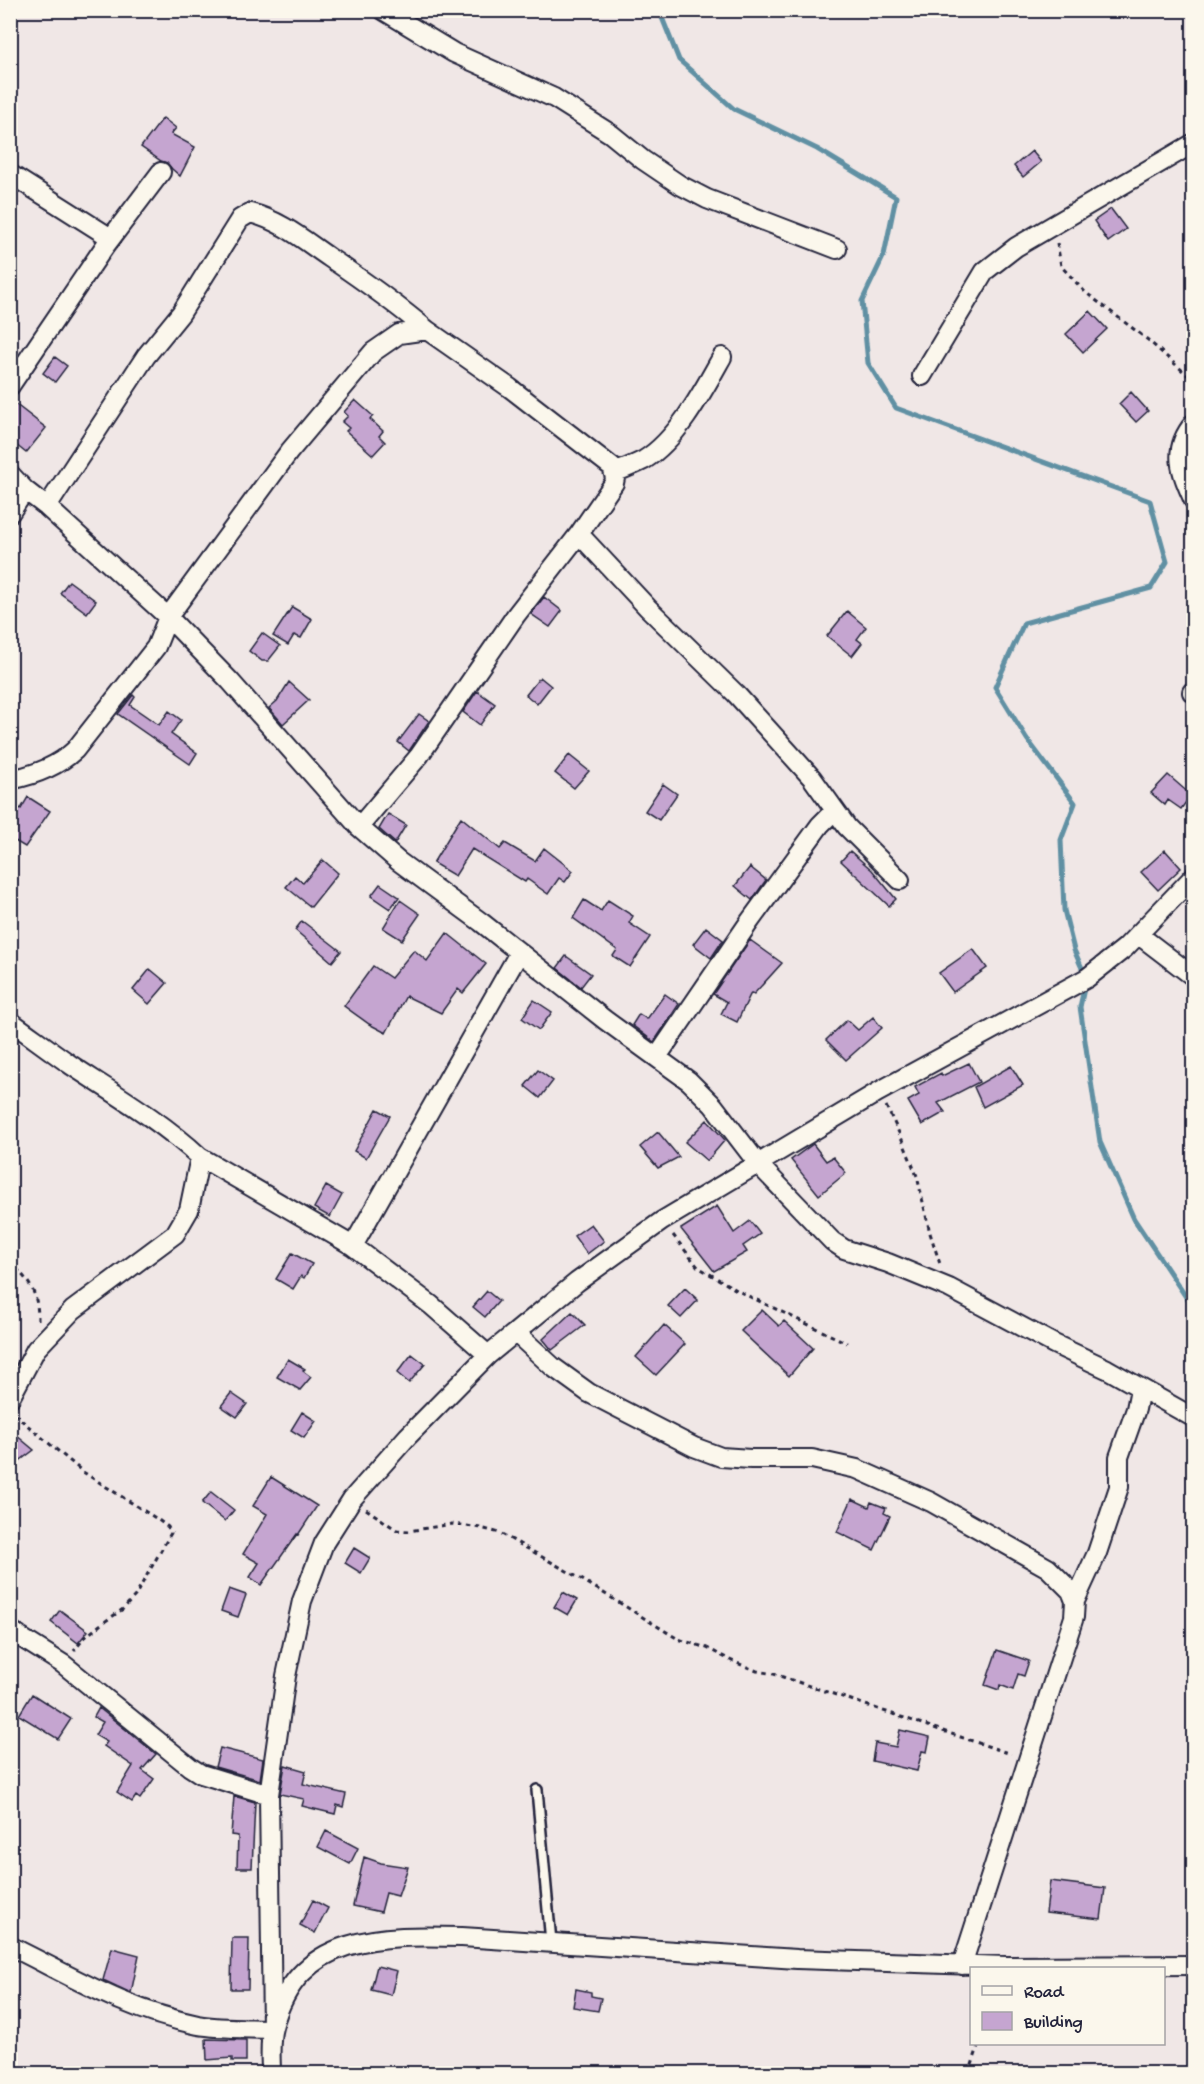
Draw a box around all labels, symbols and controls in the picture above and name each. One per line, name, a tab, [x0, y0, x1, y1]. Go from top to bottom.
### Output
legend	[970, 1967, 1165, 2045]
text: Road	[1024, 1983, 1065, 2004]
text: Building	[1023, 2013, 1083, 2034]

